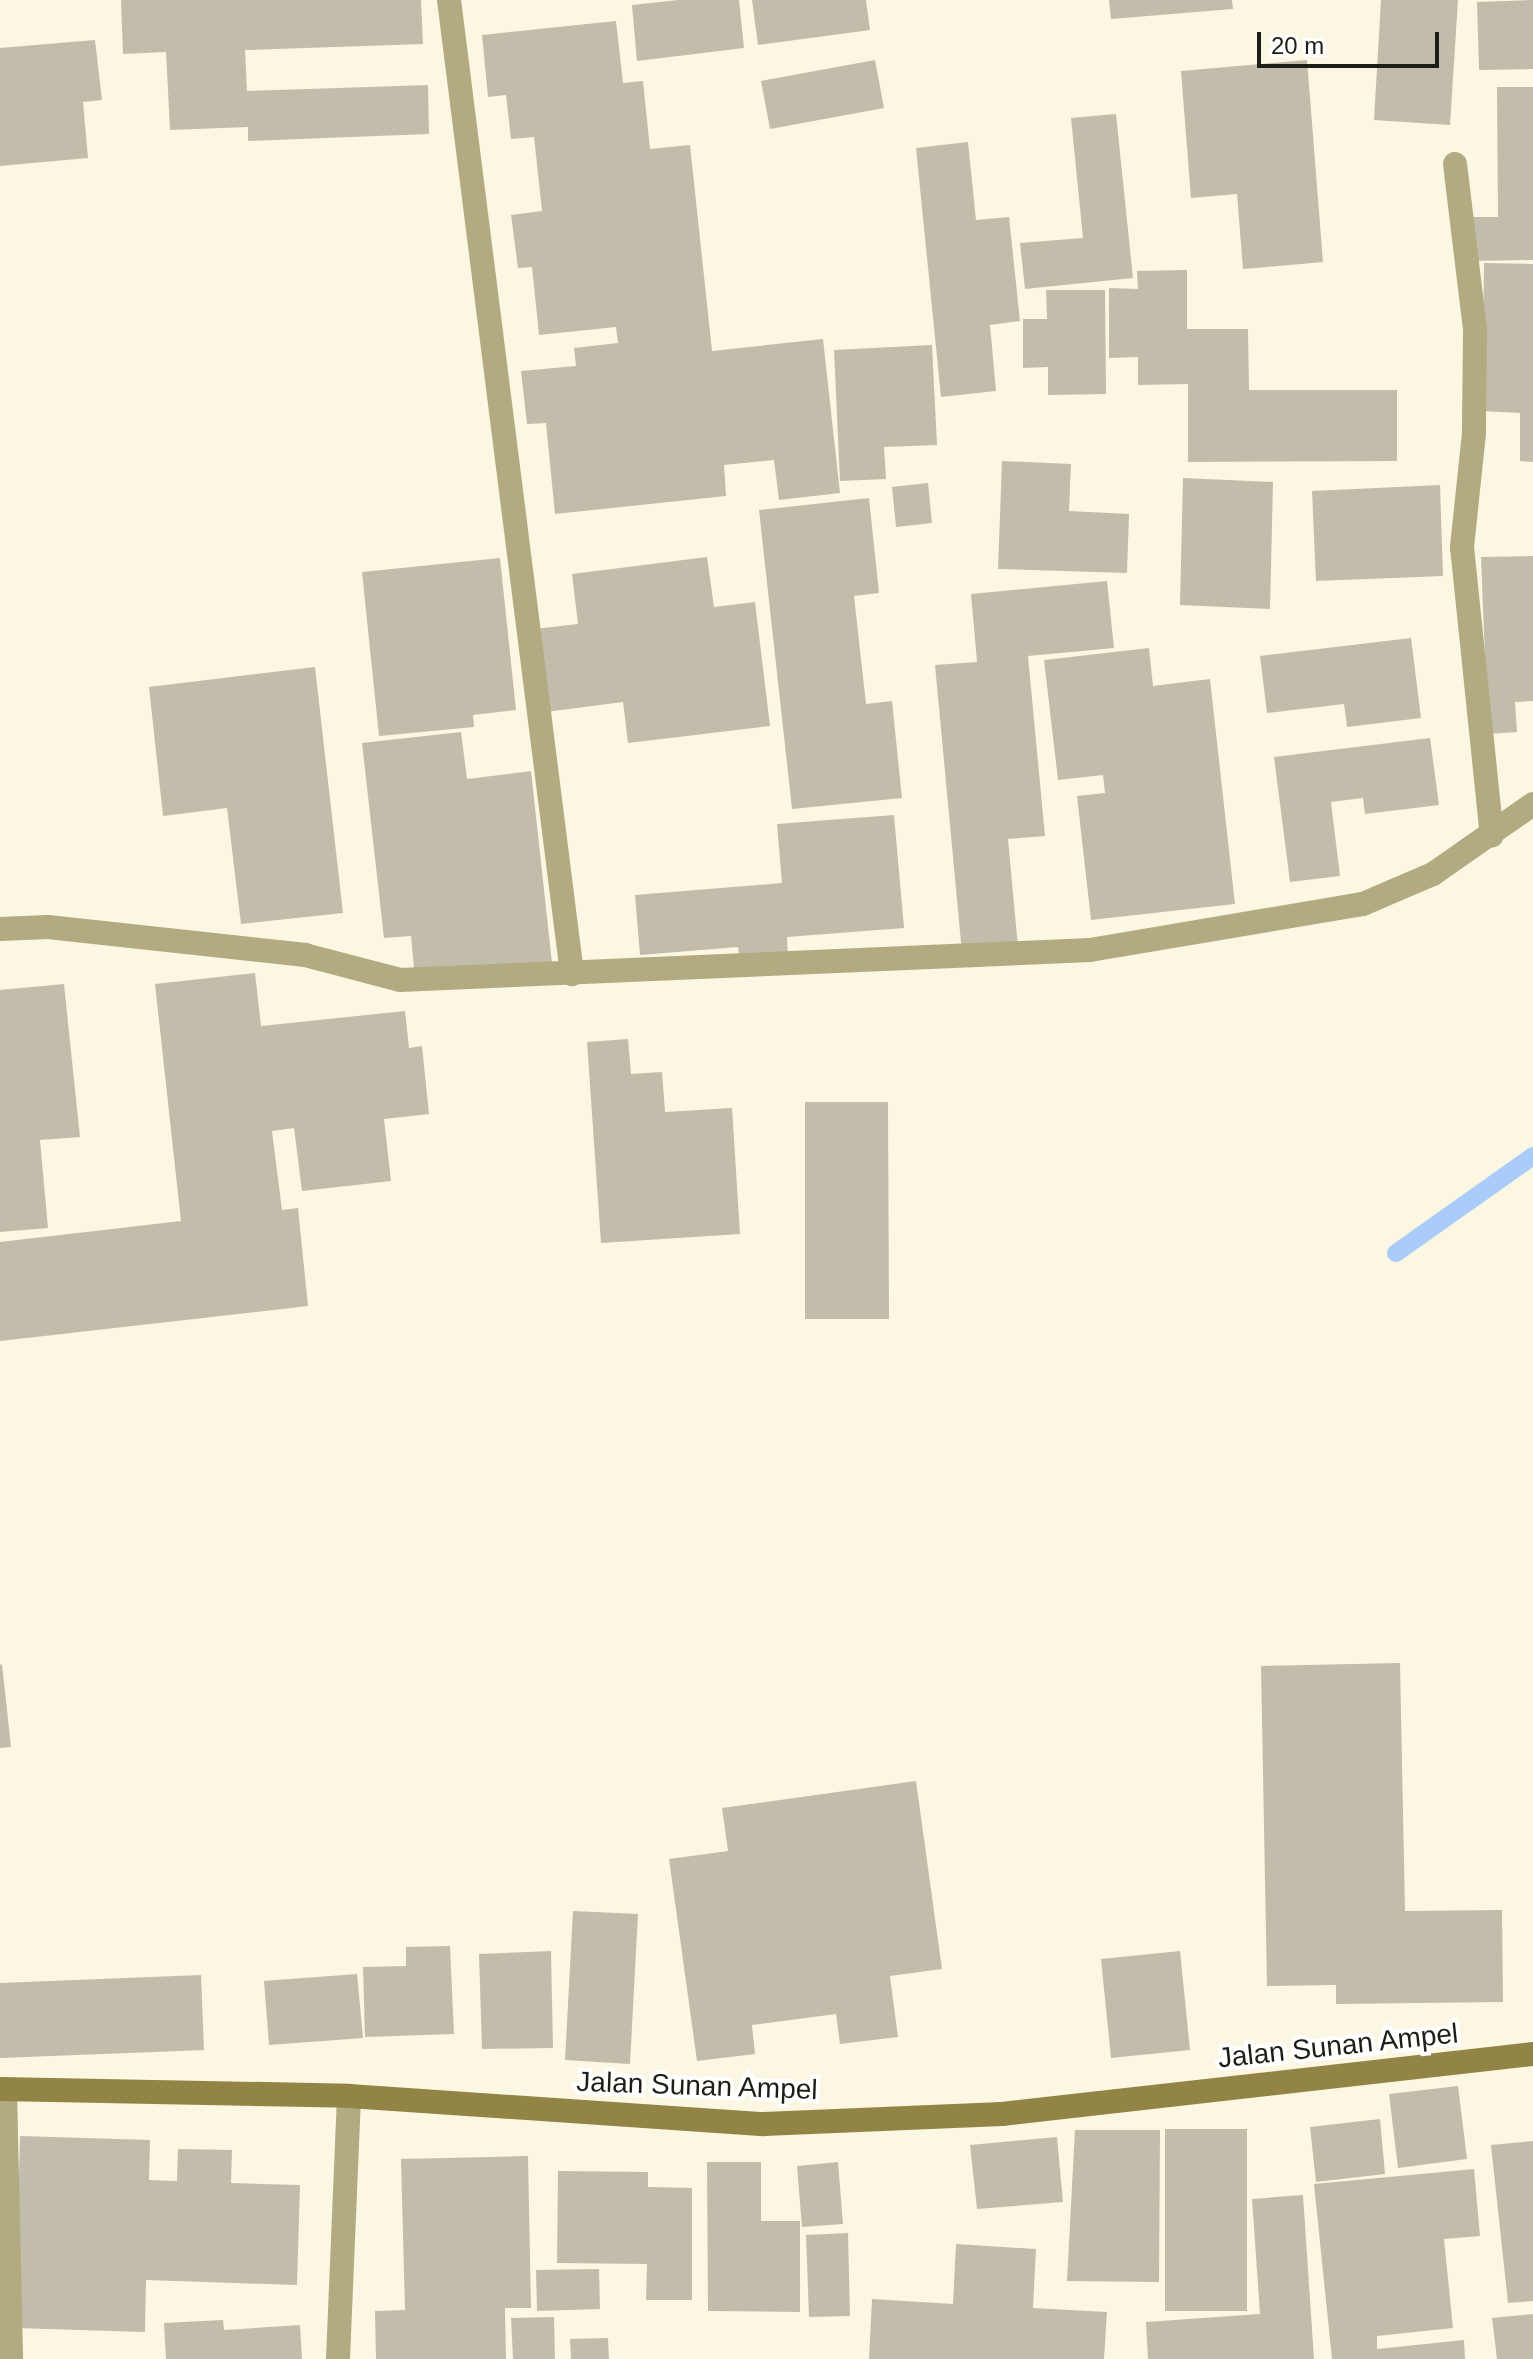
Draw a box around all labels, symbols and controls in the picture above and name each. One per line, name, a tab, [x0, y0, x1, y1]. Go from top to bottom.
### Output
scale bar	[1261, 16, 1443, 66]
text: 20 m	[1271, 32, 1324, 59]
street label: Jalan Sunan Ampel	[1215, 2017, 1461, 2075]
street label: Jalan Sunan Ampel	[575, 2065, 819, 2107]

